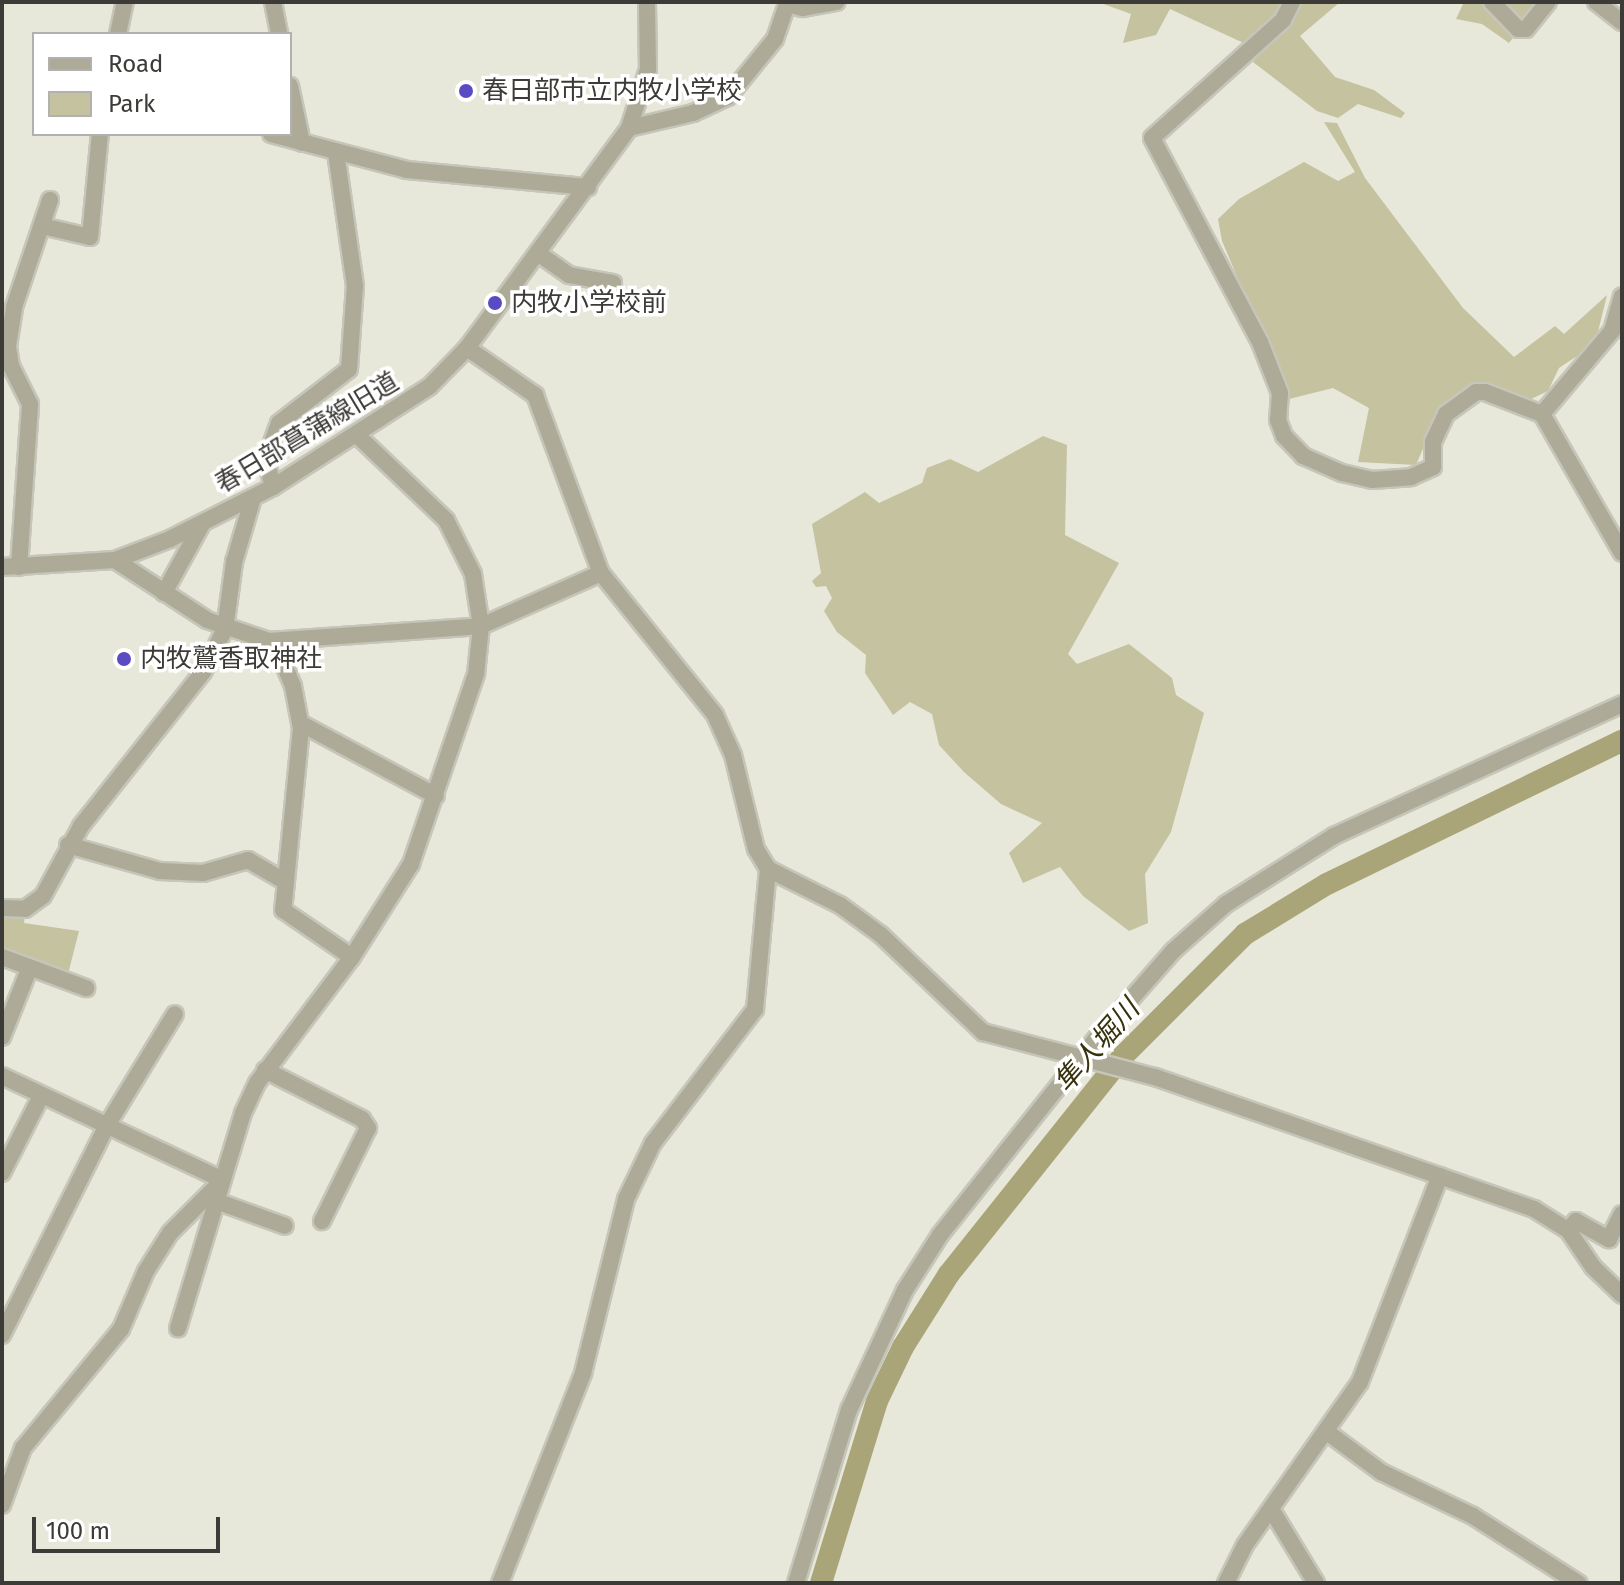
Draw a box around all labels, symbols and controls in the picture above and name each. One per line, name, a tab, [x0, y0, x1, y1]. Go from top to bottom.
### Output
legend	[32, 32, 292, 136]
text: Road	[108, 50, 163, 78]
place label: 春日部市立内牧小学校	[482, 75, 742, 107]
marker: 春日部市立内牧小学校	[457, 82, 475, 100]
text: Park	[108, 90, 155, 118]
place label: 内牧小学校前	[511, 287, 667, 319]
marker: 内牧小学校前	[486, 294, 504, 312]
street label: 春日部菖蒲線旧道	[210, 366, 404, 500]
place label: 内牧鷲香取神社	[140, 643, 322, 675]
marker: 内牧鷲香取神社	[115, 650, 133, 668]
water label: 隼人堀川	[1048, 993, 1146, 1099]
scale bar	[36, 1501, 224, 1551]
text: 100 m	[46, 1517, 110, 1545]

